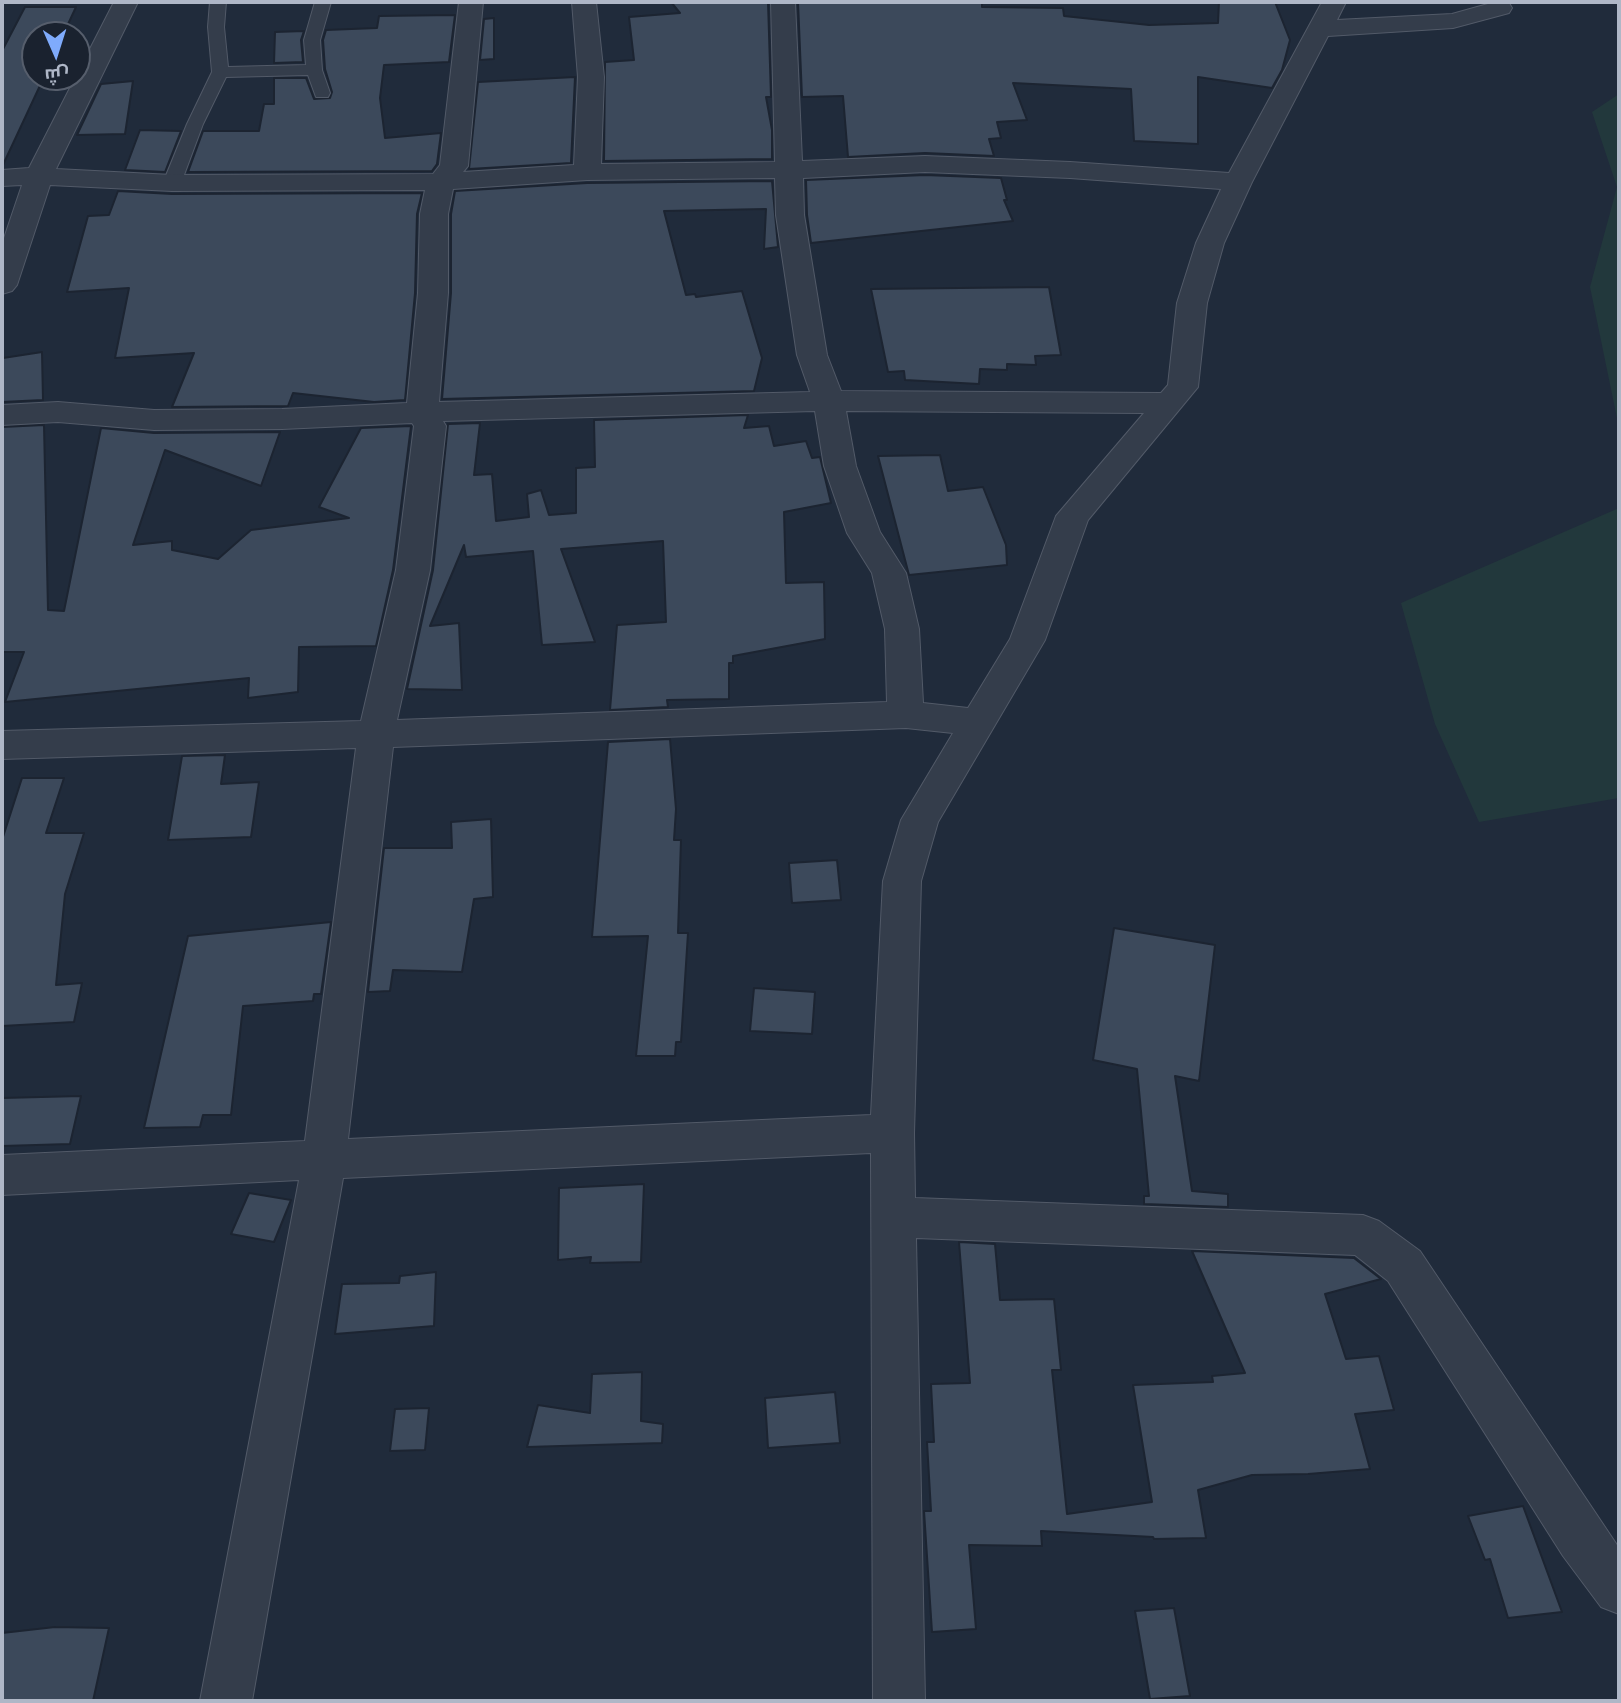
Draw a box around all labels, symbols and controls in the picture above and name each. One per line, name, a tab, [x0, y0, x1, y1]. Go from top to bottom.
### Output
north arrow	[21, 21, 91, 91]
text: ش	[44, 61, 70, 89]

